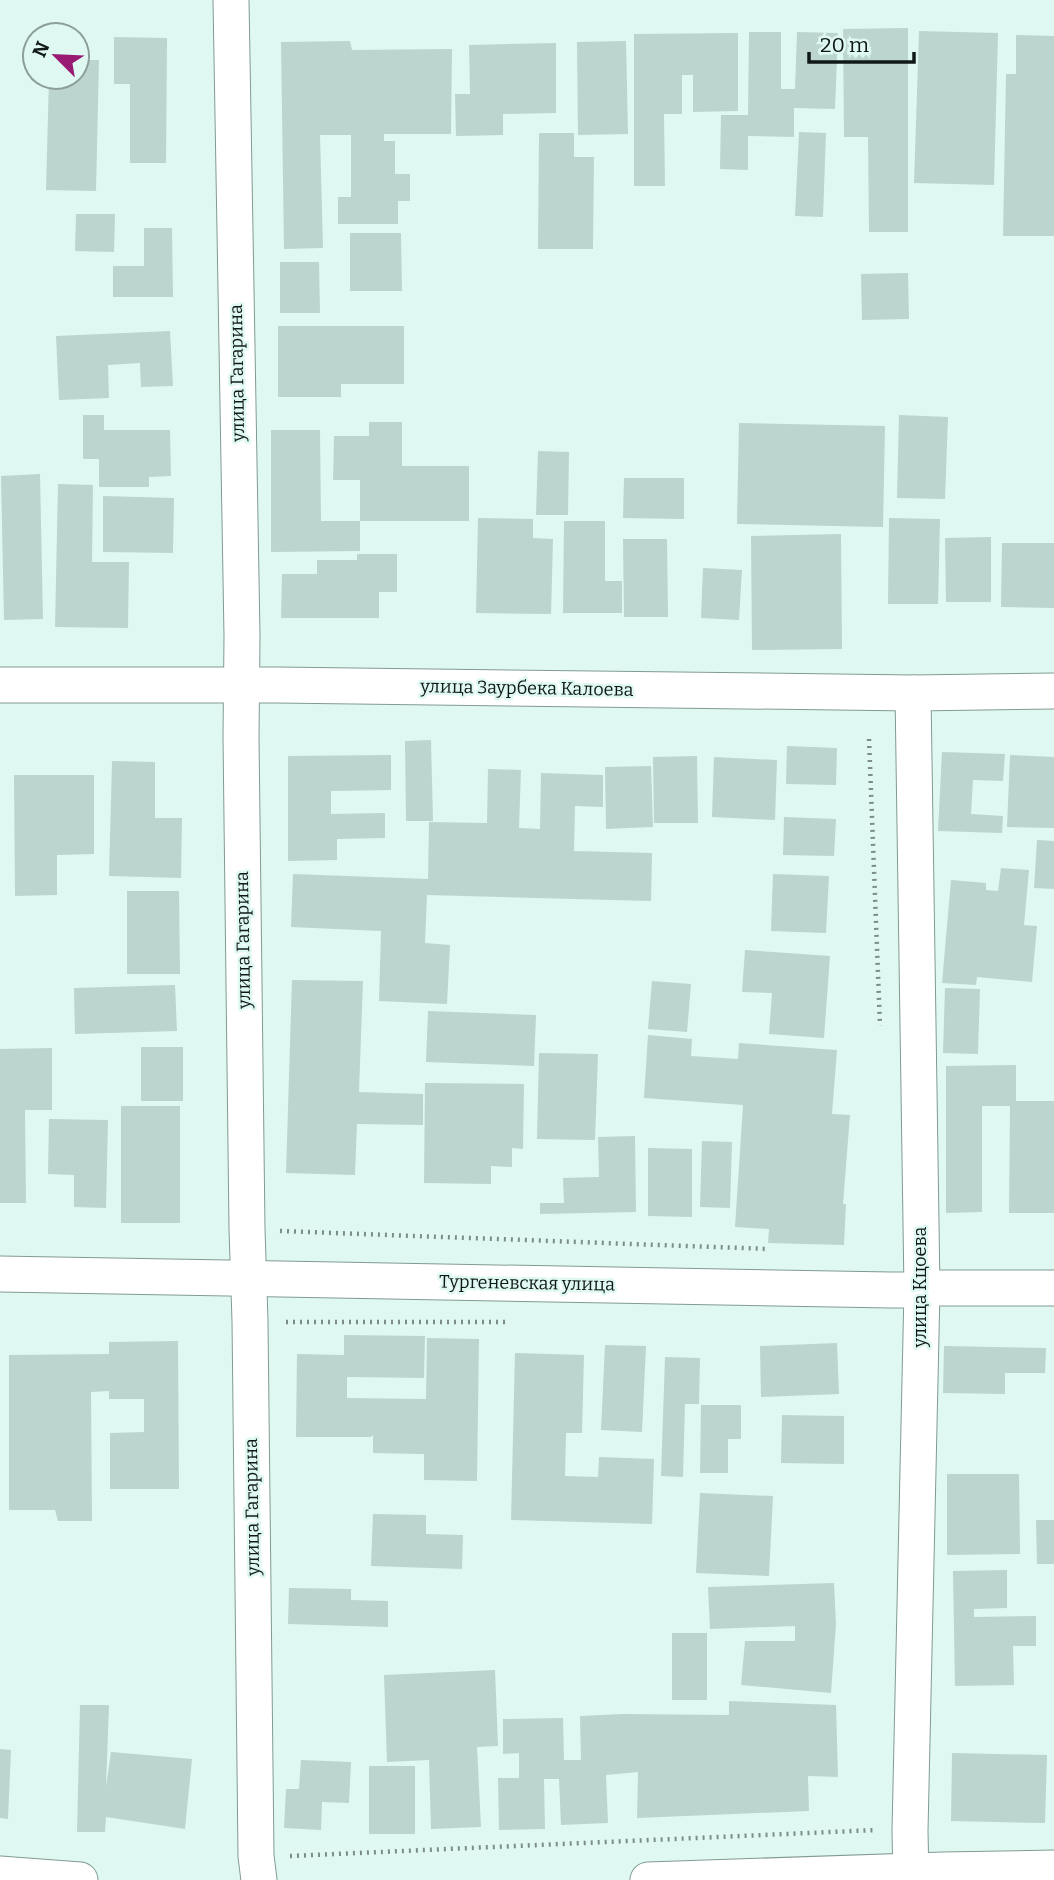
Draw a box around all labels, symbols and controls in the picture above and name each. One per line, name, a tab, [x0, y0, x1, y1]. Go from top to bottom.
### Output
north arrow	[21, 21, 91, 91]
scale bar	[809, 21, 914, 65]
text: 20 m	[820, 32, 869, 58]
text: N	[27, 38, 55, 61]
street label: улица Гагарина	[225, 304, 249, 443]
street label: улица Заурбека Калоева	[419, 675, 634, 701]
street label: улица Гагарина	[231, 871, 255, 1010]
street label: улица Кцоева	[909, 1226, 931, 1348]
street label: Тургеневская улица	[439, 1270, 615, 1296]
street label: улица Гагарина	[240, 1438, 264, 1577]

